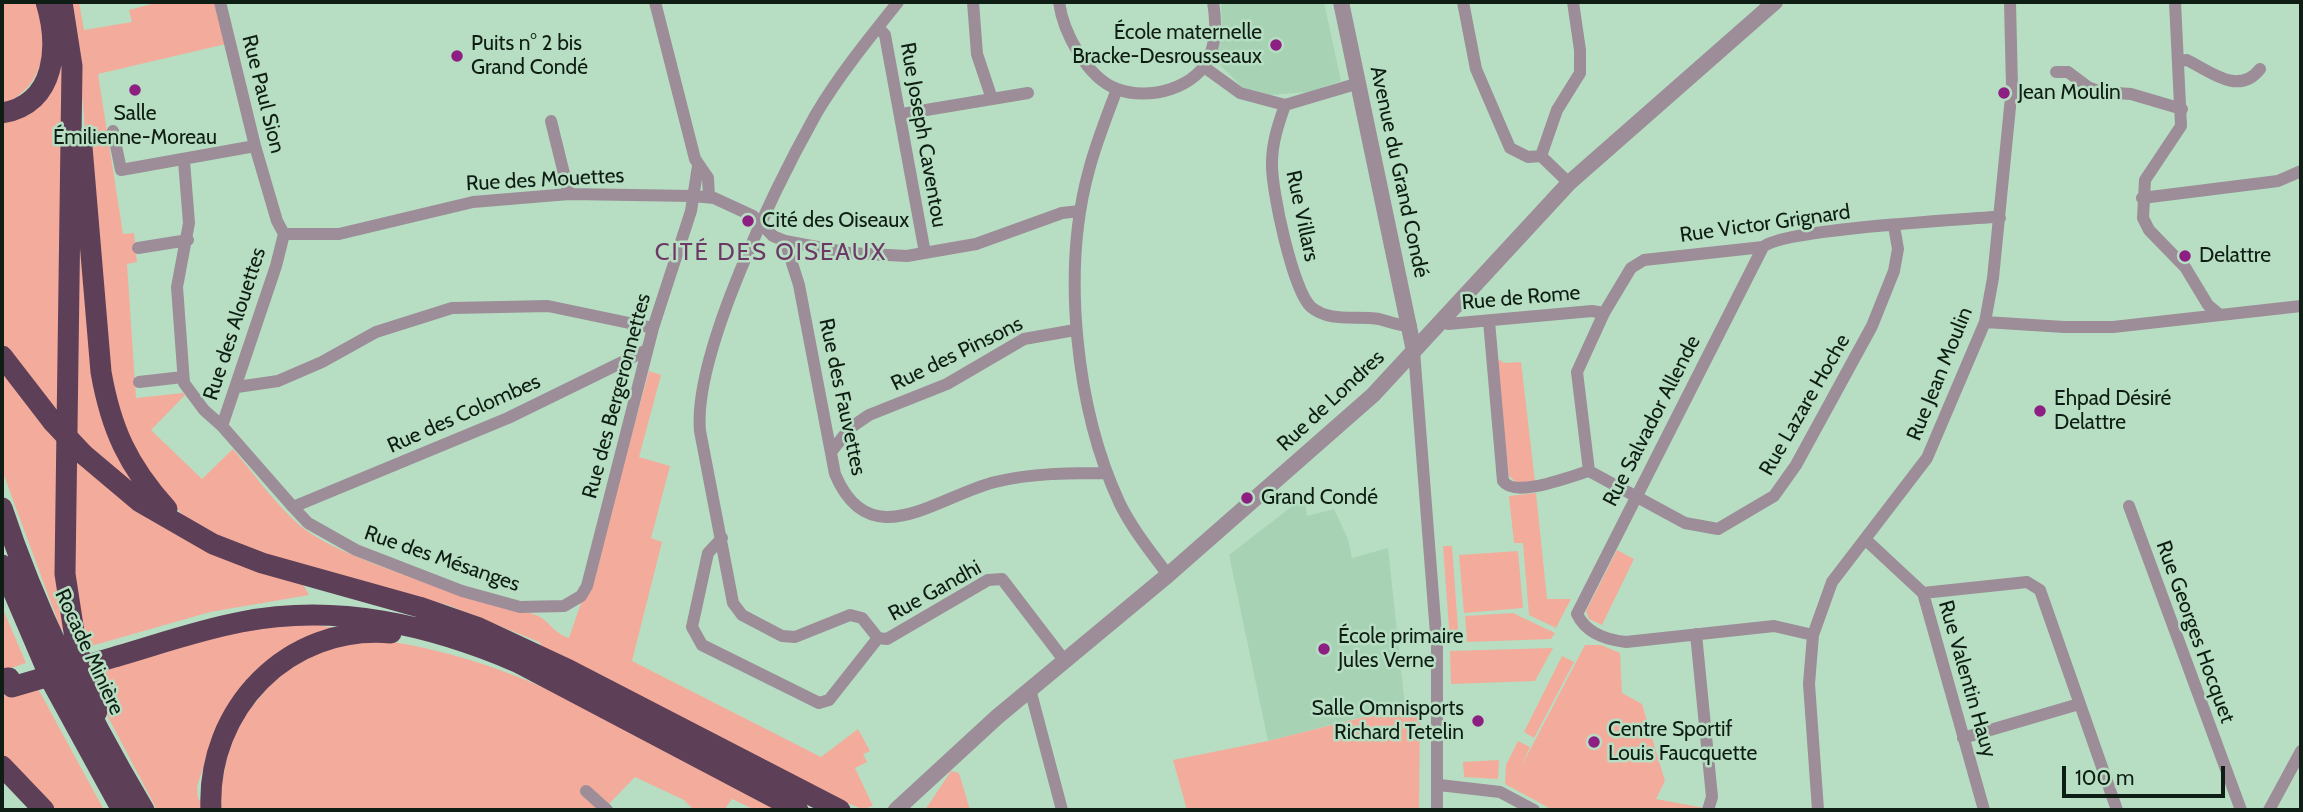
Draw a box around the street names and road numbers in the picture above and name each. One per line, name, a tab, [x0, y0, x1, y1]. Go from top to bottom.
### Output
street label: Rue Paul Sion	[236, 32, 290, 156]
street label: Rue Joseph Caventou	[894, 41, 952, 229]
street label: Avenue du Grand Condé	[1364, 64, 1434, 280]
street label: Rue des Mouettes	[465, 163, 625, 197]
street label: Rue Villars	[1280, 168, 1324, 264]
street label: Rue Victor Grignard	[1678, 200, 1852, 248]
street label: Rue des Alouettes	[198, 244, 272, 404]
street label: Rue de Rome	[1461, 280, 1581, 316]
street label: Rue des Bergeronnettes	[577, 291, 657, 501]
street label: Rue Jean Moulin	[1902, 304, 1978, 444]
street label: Rue des Pinsons	[887, 311, 1027, 397]
street label: Rue des Fauvettes	[813, 316, 871, 478]
street label: Rue Lazare Hoche	[1754, 330, 1856, 480]
street label: Rue Salvador Allende	[1598, 331, 1706, 511]
street label: Rue de Londres	[1272, 345, 1390, 457]
street label: Rue des Colombes	[384, 369, 544, 459]
street label: Rue des Mésanges	[361, 521, 523, 597]
street label: Rue Georges Hocquet	[2150, 537, 2240, 727]
street label: Rue Gandhi	[884, 555, 986, 627]
street label: Rocade Minière	[49, 585, 129, 719]
street label: Rue Valentin Hauy	[1933, 597, 2001, 761]

